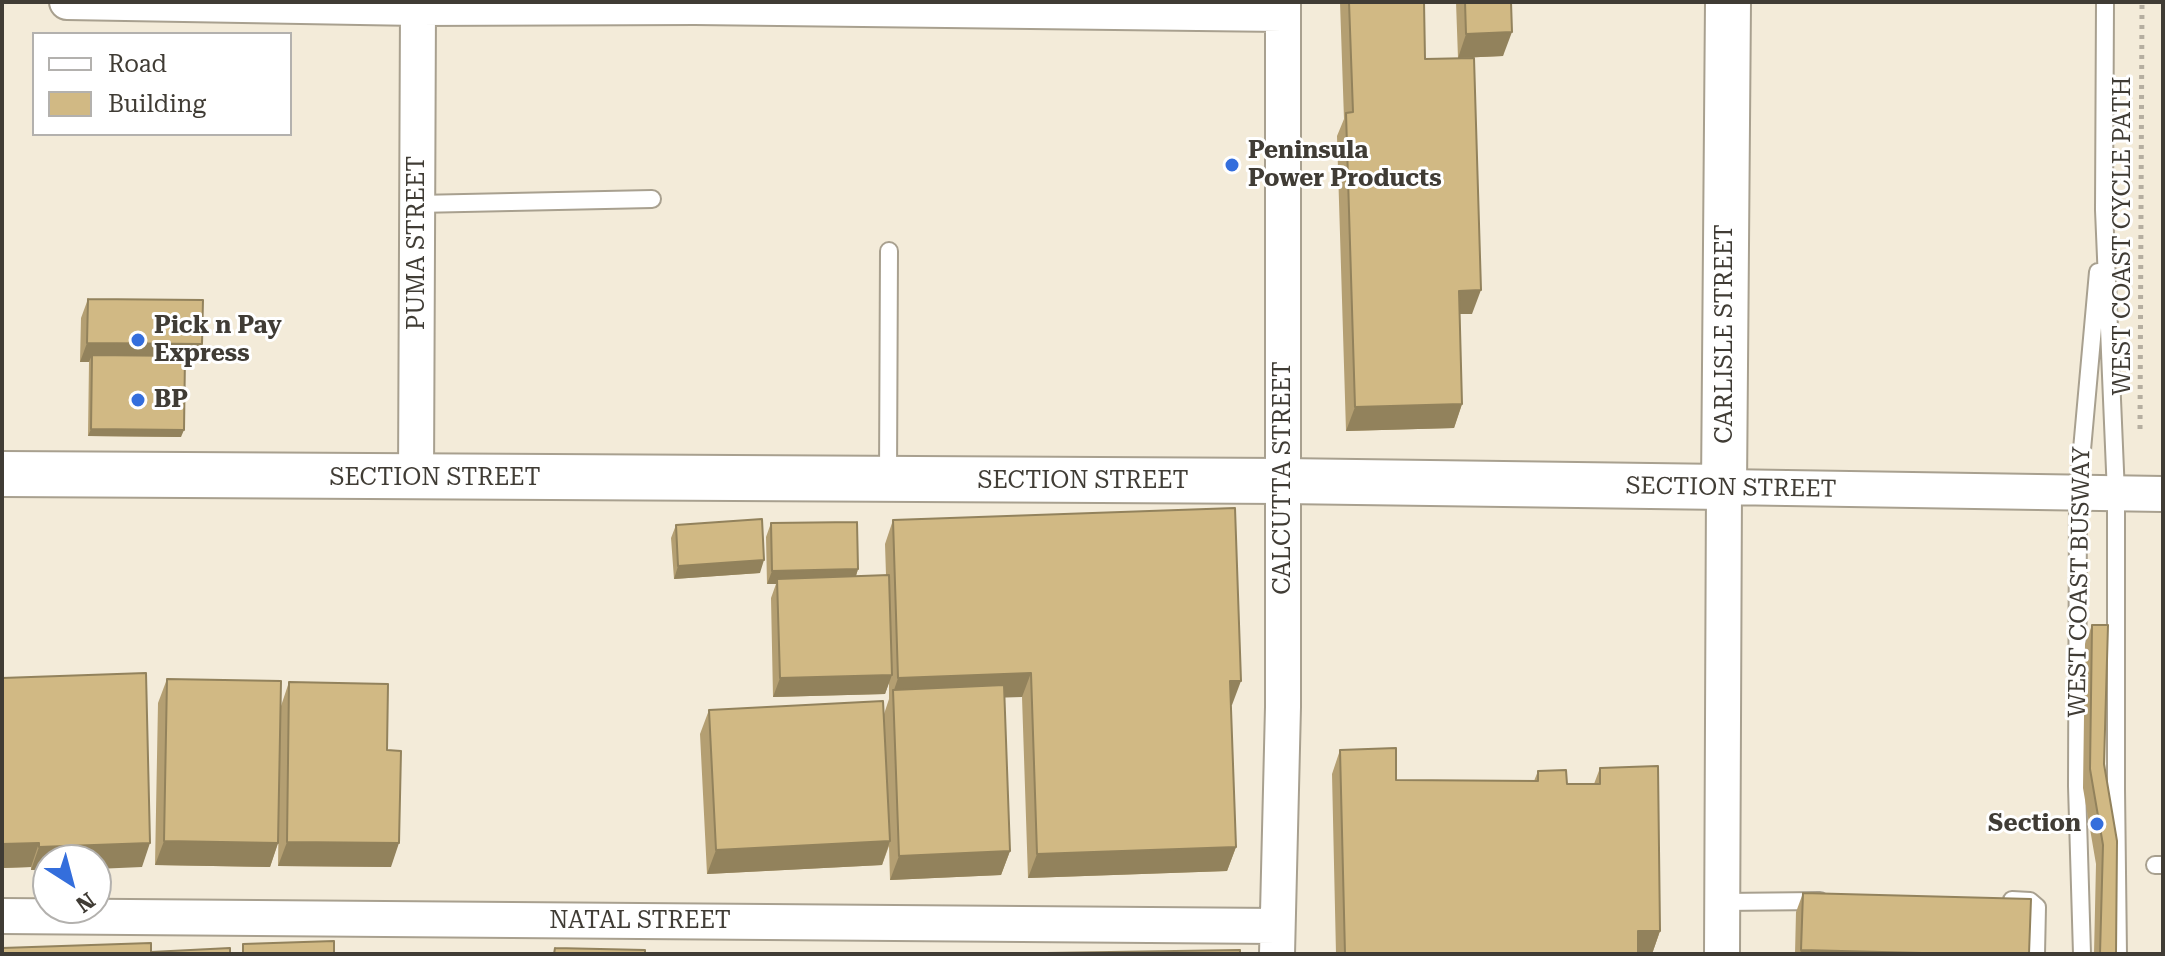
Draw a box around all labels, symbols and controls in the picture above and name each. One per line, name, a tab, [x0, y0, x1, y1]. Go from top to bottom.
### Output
legend	[32, 32, 292, 136]
text: Road	[108, 50, 167, 78]
street label: WEST COAST CYCLE PATH	[2109, 77, 2137, 395]
text: Building	[108, 90, 206, 118]
place label: Peninsula Power Products	[1248, 137, 1442, 193]
street label: PUMA STREET	[403, 156, 431, 330]
marker: Peninsula Power Products	[1223, 156, 1241, 174]
street label: CARLISLE STREET	[1711, 224, 1739, 444]
place label: Pick n Pay Express	[154, 312, 282, 368]
marker: Pick n Pay Express	[129, 331, 147, 349]
street label: CALCUTTA STREET	[1269, 361, 1297, 595]
place label: BP	[154, 386, 188, 414]
marker: BP	[129, 391, 147, 409]
street label: WEST COAST BUSWAY	[2063, 446, 2097, 718]
street label: SECTION STREET	[330, 464, 540, 492]
street label: SECTION STREET	[978, 467, 1188, 495]
street label: SECTION STREET	[1625, 472, 1837, 504]
place label: Section	[1988, 810, 2081, 838]
marker: Section	[2088, 815, 2106, 833]
north arrow	[32, 844, 112, 924]
text: N	[71, 887, 99, 917]
street label: NATAL STREET	[549, 907, 731, 935]

